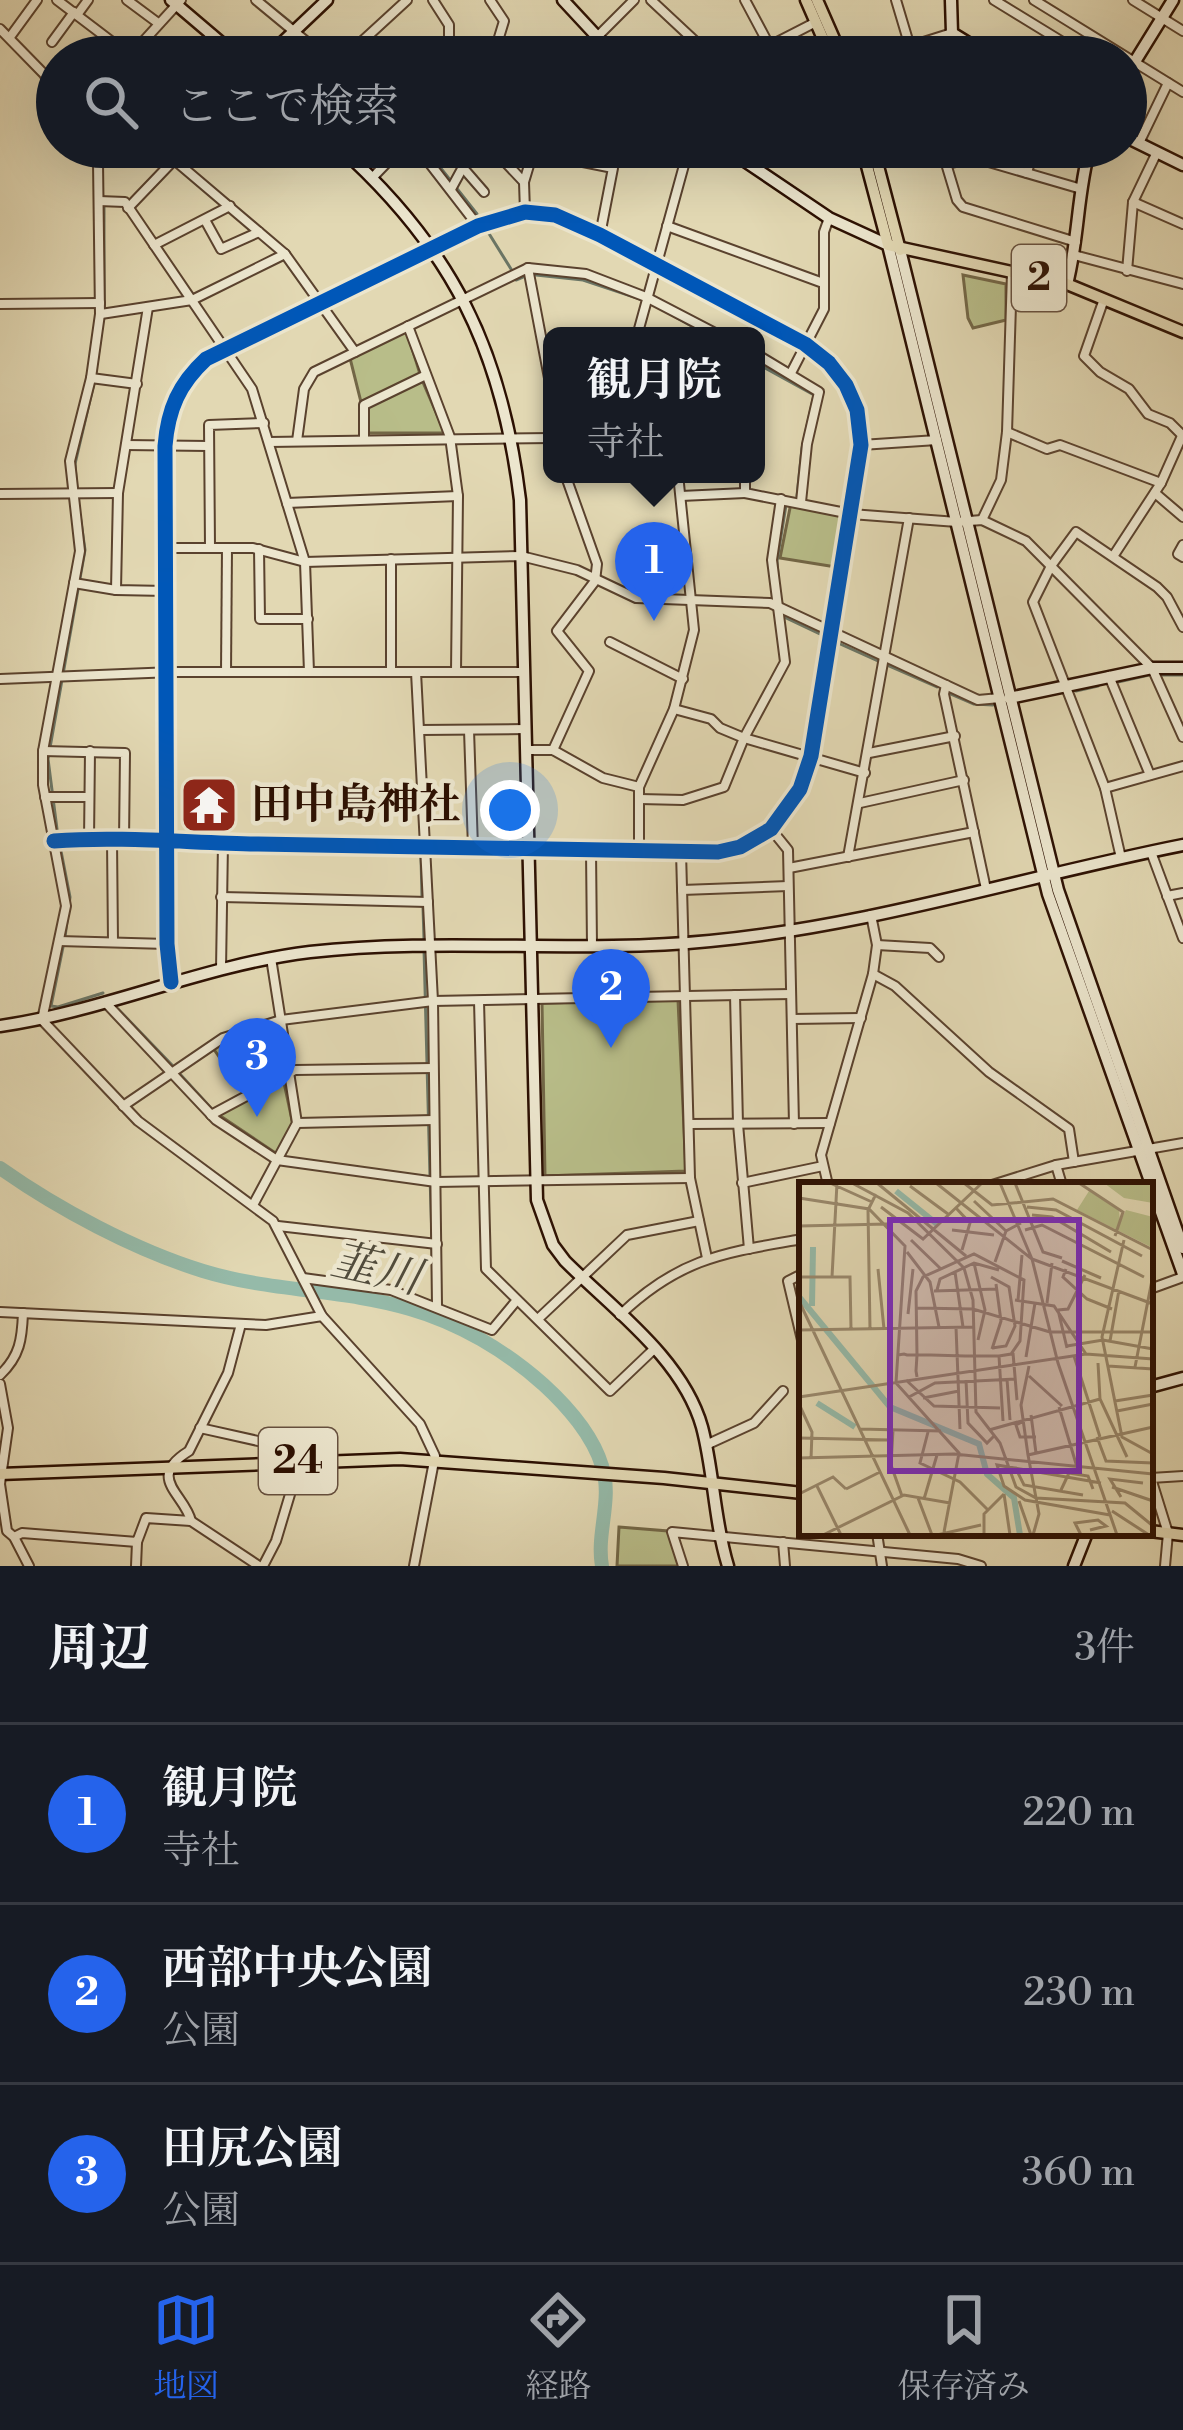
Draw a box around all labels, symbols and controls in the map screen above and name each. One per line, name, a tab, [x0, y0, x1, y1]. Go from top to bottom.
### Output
search box	[36, 36, 1147, 168]
icon: search	[78, 69, 144, 135]
text: ここで検索	[174, 79, 399, 136]
road number: 2	[1012, 245, 1066, 311]
popup	[543, 327, 765, 483]
text: 観月院	[586, 353, 722, 410]
text: 寺社	[586, 419, 665, 468]
pin: 1	[615, 522, 693, 621]
temple icon: 田中島神社	[178, 774, 240, 836]
place label: 田中島神社	[251, 779, 461, 832]
your location	[480, 780, 540, 840]
pin: 2	[572, 949, 650, 1048]
pin: 3	[218, 1018, 296, 1117]
inset map	[799, 1182, 1153, 1536]
water label: 韮川	[326, 1232, 431, 1309]
road number: 24	[259, 1428, 337, 1494]
text: 周辺	[48, 1618, 150, 1682]
text: 3件	[1074, 1624, 1135, 1673]
text: 観月院	[162, 1761, 297, 1818]
text: 1	[78, 1789, 96, 1838]
text: 220 m	[1022, 1789, 1135, 1838]
text: 寺社	[162, 1827, 240, 1876]
text: 西部中央公園	[162, 1941, 432, 1998]
text: 2	[75, 1969, 99, 2018]
text: 230 m	[1023, 1969, 1135, 2018]
text: 公園	[162, 2007, 240, 2056]
text: 田尻公園	[162, 2121, 342, 2178]
text: 3	[75, 2149, 99, 2198]
text: 360 m	[1022, 2149, 1135, 2198]
text: 公園	[162, 2187, 240, 2236]
tab: 地図	[153, 2287, 219, 2408]
tab: 経路	[525, 2287, 591, 2408]
tab: 保存済み	[898, 2287, 1030, 2408]

